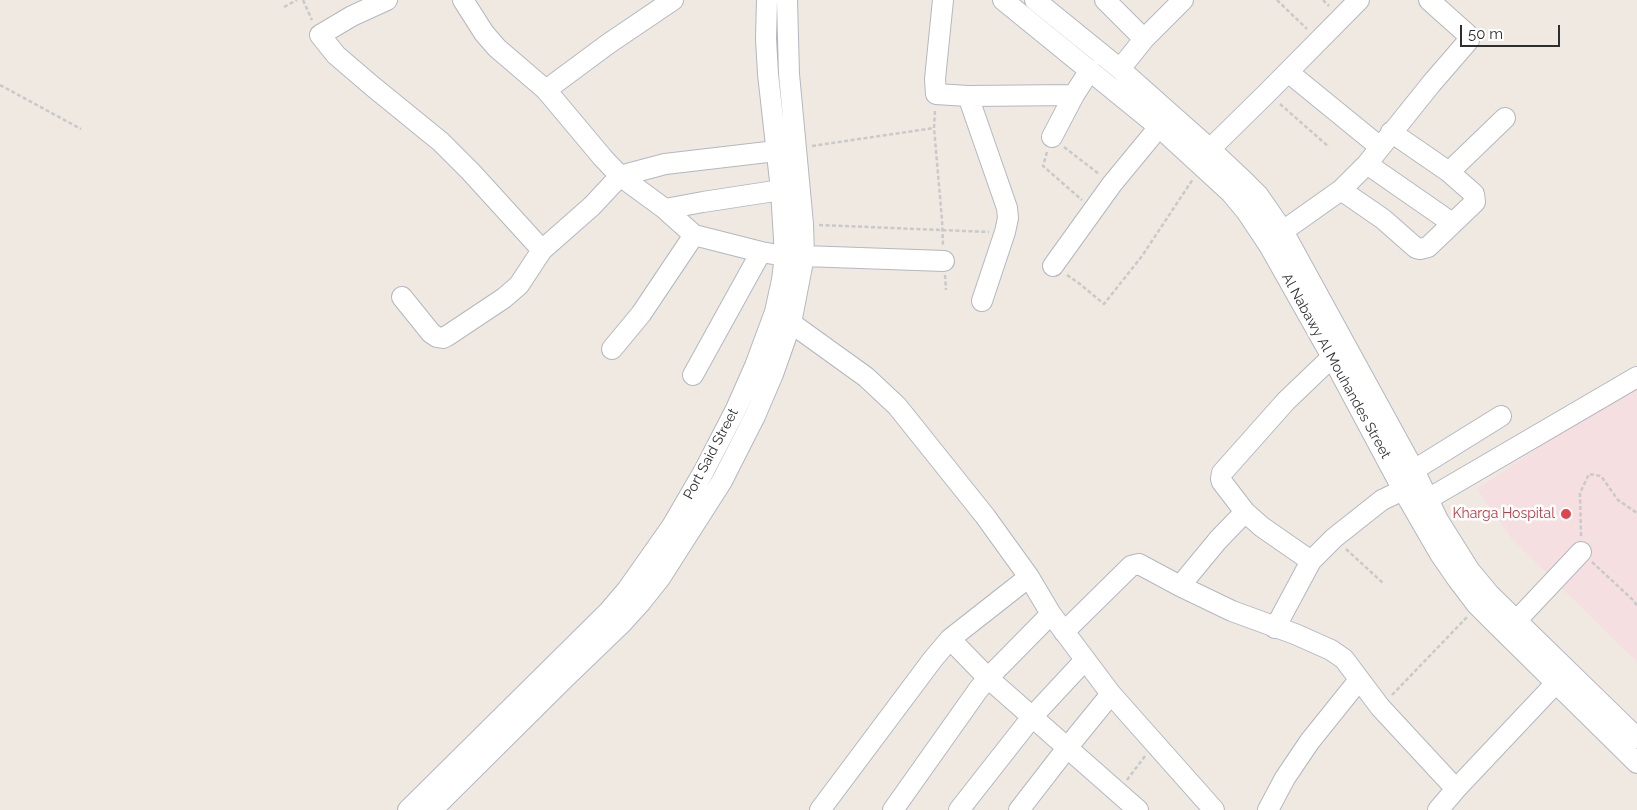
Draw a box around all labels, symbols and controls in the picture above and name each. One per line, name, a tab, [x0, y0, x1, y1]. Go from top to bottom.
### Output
scale bar	[1462, 15, 1562, 47]
text: 50 m	[1468, 25, 1503, 43]
street label: Al Nabawy Al Mouhandes Street	[1278, 270, 1394, 462]
street label: Port Said Street	[680, 406, 742, 502]
place label: Kharga Hospital	[1453, 506, 1555, 522]
marker: Kharga Hospital	[1559, 507, 1573, 521]

